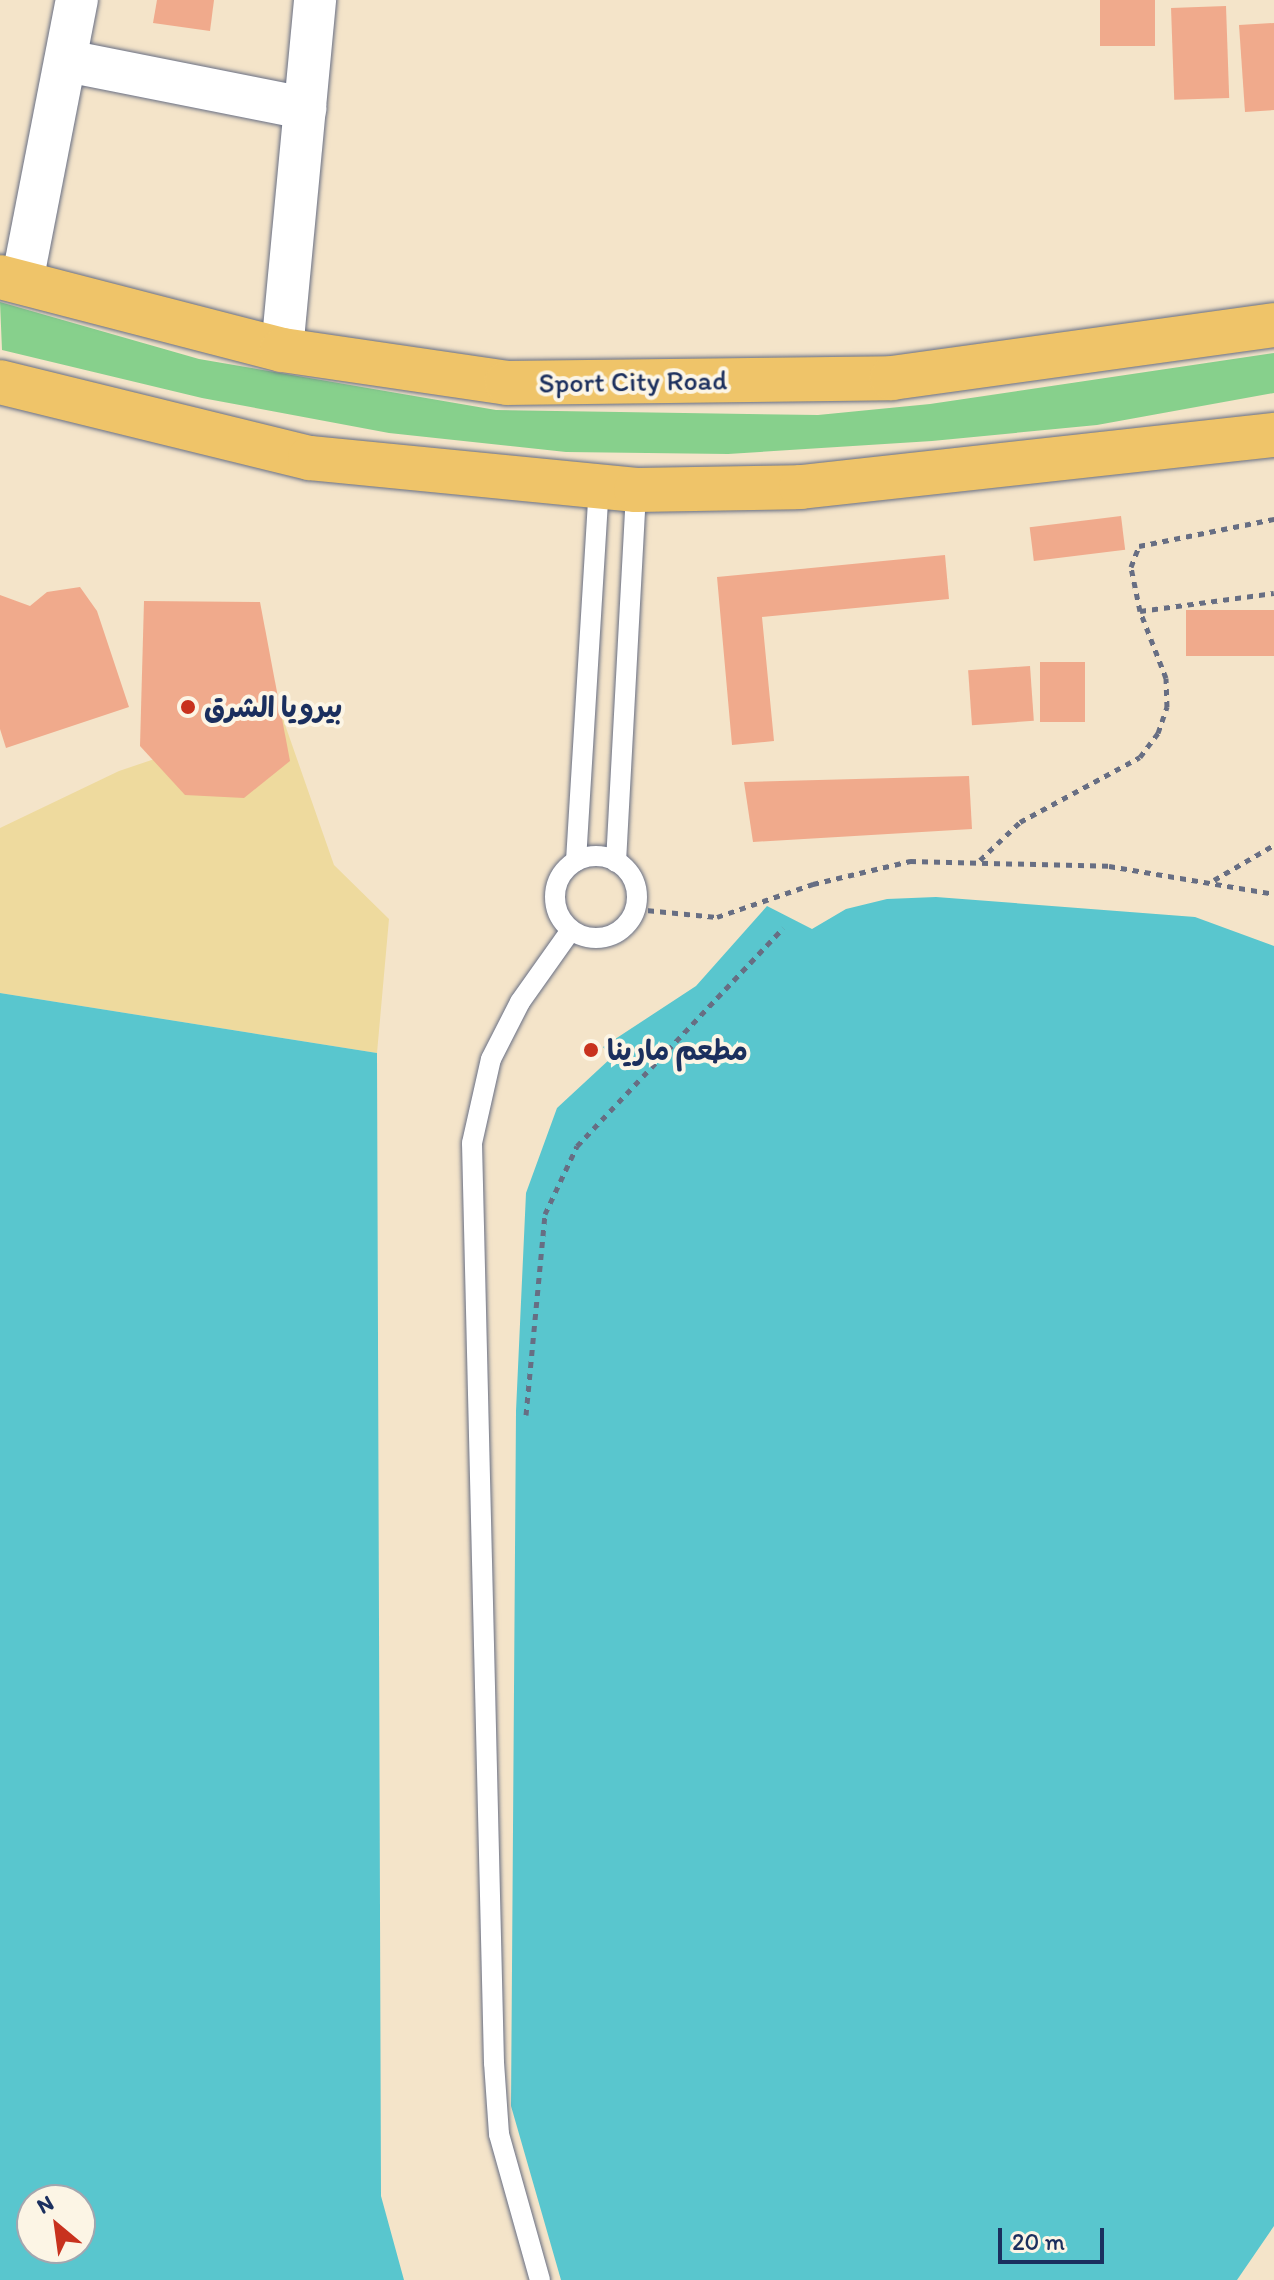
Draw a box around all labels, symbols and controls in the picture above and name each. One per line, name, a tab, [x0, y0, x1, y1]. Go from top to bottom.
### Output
street label: Sport City Road	[539, 363, 727, 399]
place label: بيرويا الشرق	[204, 690, 342, 724]
marker: بيرويا الشرق	[179, 698, 197, 716]
place label: مطعم مارينا	[607, 1033, 748, 1067]
marker: مطعم مارينا	[582, 1041, 600, 1059]
north arrow	[16, 2184, 96, 2264]
text: N	[32, 2189, 58, 2220]
scale bar	[1002, 2212, 1108, 2262]
text: 20 m	[1012, 2227, 1065, 2256]

